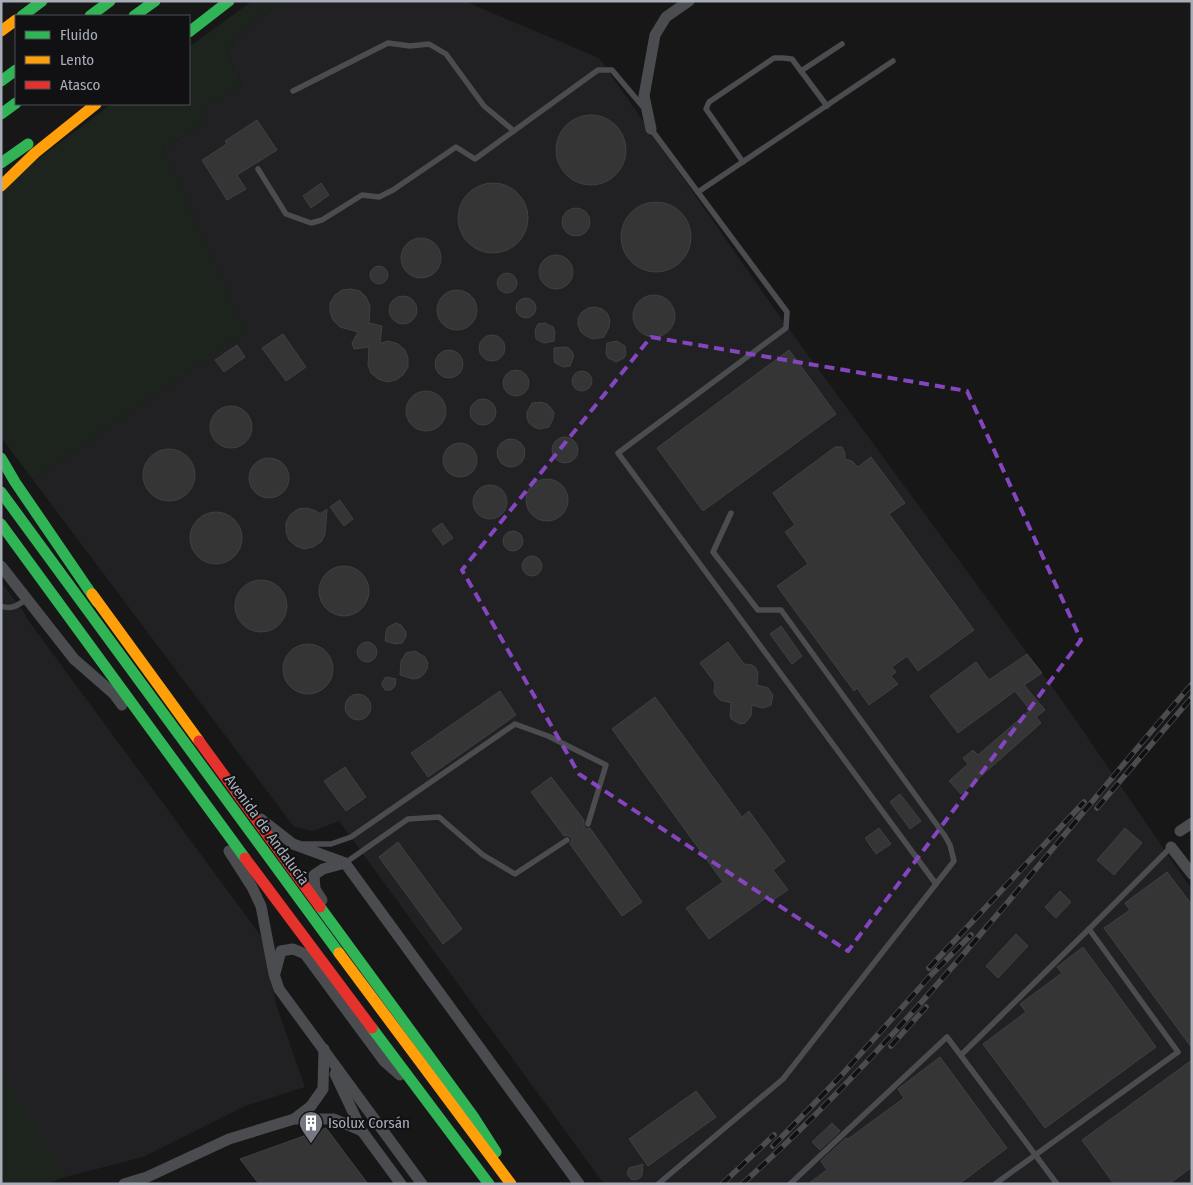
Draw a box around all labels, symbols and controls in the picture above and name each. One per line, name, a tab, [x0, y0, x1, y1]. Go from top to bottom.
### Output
legend	[15, 15, 190, 105]
text: Fluido	[60, 26, 98, 44]
text: Lento	[60, 51, 94, 69]
text: Atasco	[60, 76, 100, 94]
street label: Avenida de Andalucía	[221, 771, 313, 889]
building icon: Isolux Corsán	[298, 1110, 324, 1144]
place label: Isolux Corsán	[328, 1114, 410, 1132]

